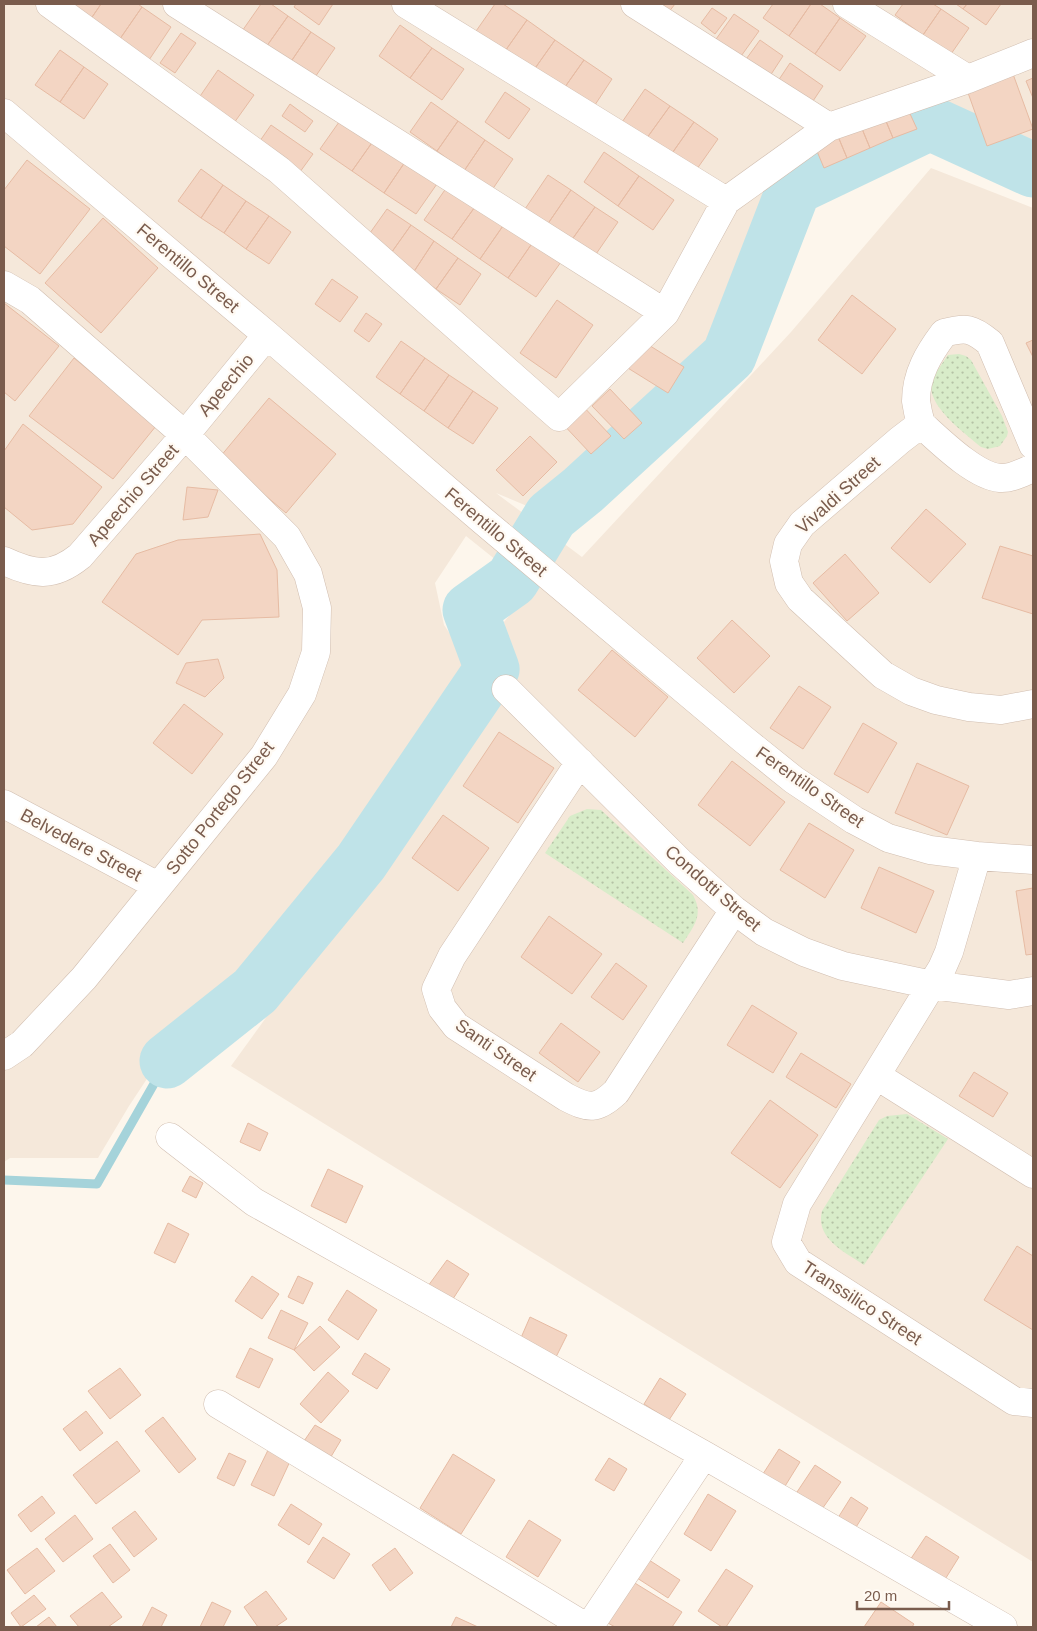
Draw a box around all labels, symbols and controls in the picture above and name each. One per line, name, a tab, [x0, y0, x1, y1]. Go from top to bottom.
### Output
street label: Ferentillo Street	[133, 220, 243, 316]
street label: Apeechio	[194, 350, 258, 420]
street label: Apeechio Street	[83, 440, 183, 550]
street label: Vivaldi Street	[792, 452, 884, 538]
street label: Ferentillo Street	[441, 484, 551, 580]
street label: Sotto Portego Street	[162, 738, 278, 878]
street label: Ferentillo Street	[752, 742, 868, 832]
street label: Belvedere Street	[17, 805, 145, 885]
street label: Condotti Street	[661, 841, 765, 935]
street label: Santi Street	[452, 1015, 540, 1085]
street label: Transsilico Street	[799, 1257, 925, 1349]
scale bar	[857, 1578, 950, 1610]
text: 20 m	[864, 1587, 897, 1604]

